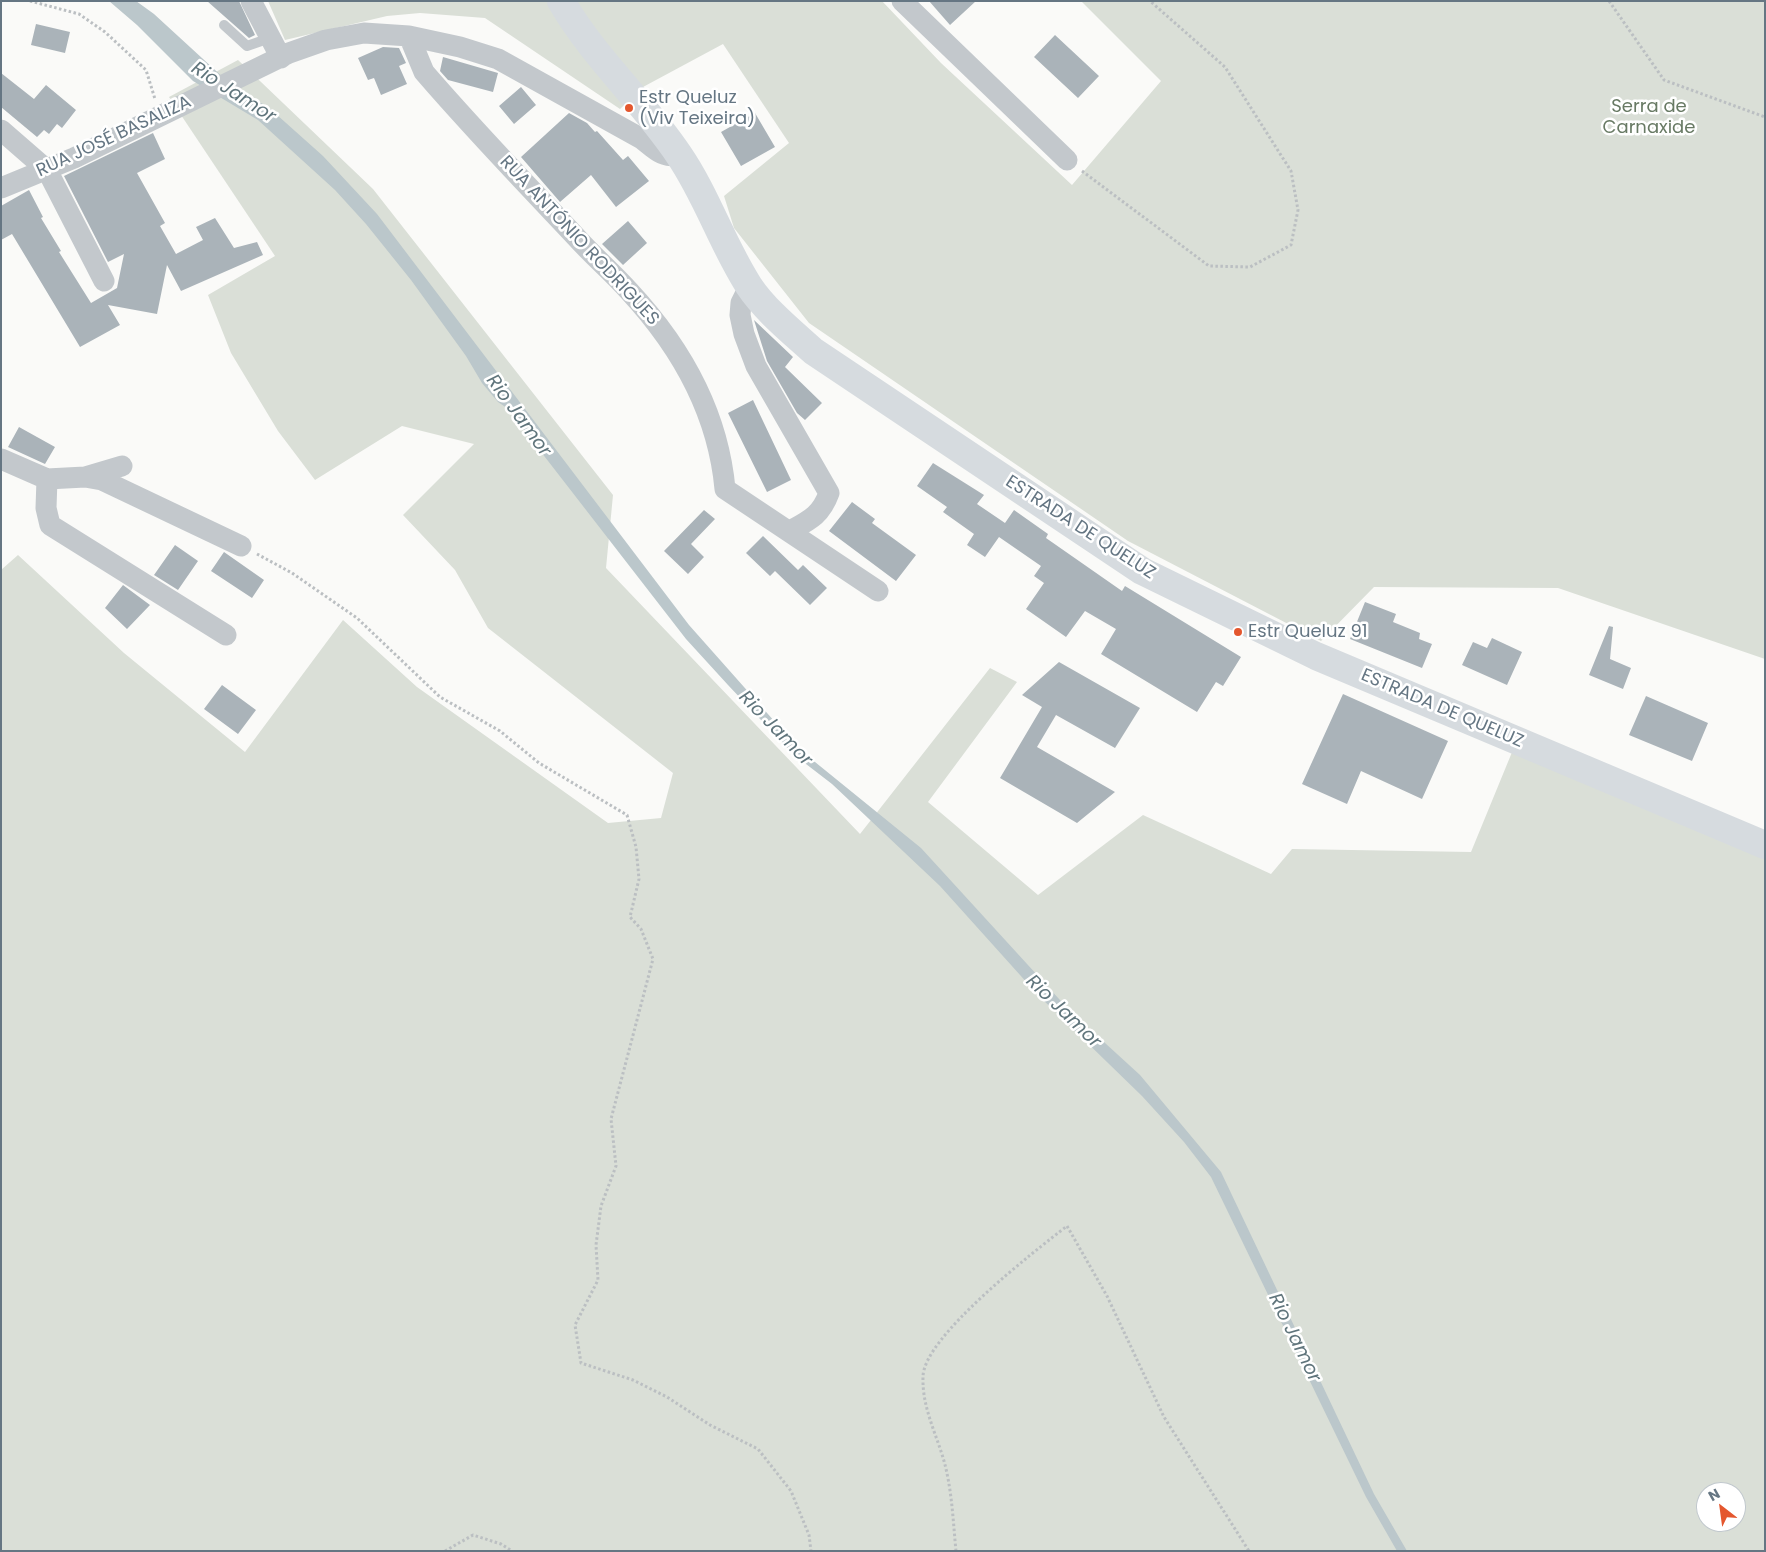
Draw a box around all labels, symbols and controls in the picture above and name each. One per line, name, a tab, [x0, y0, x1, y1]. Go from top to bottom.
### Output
water label: Rio Jamor	[187, 57, 279, 129]
place label: Estr Queluz (Viv Teixeira)	[639, 87, 755, 130]
street label: RUA JOSÉ BASALIZA	[33, 92, 195, 182]
park label: Serra de Carnaxide	[1603, 96, 1695, 138]
marker: Estr Queluz (Viv Teixeira)	[623, 102, 635, 114]
street label: RUA ANTÓNIO RODRIGUES	[495, 152, 663, 330]
water label: Rio Jamor	[481, 371, 555, 461]
street label: ESTRADA DE QUELUZ	[1001, 471, 1159, 585]
place label: Estr Queluz 91	[1248, 621, 1368, 643]
marker: Estr Queluz 91	[1232, 626, 1244, 638]
street label: ESTRADA DE QUELUZ	[1358, 665, 1526, 753]
water label: Rio Jamor	[734, 687, 816, 771]
water label: Rio Jamor	[1021, 971, 1105, 1053]
water label: Rio Jamor	[1263, 1290, 1325, 1386]
north arrow	[1696, 1482, 1746, 1532]
text: N	[1704, 1484, 1724, 1506]

